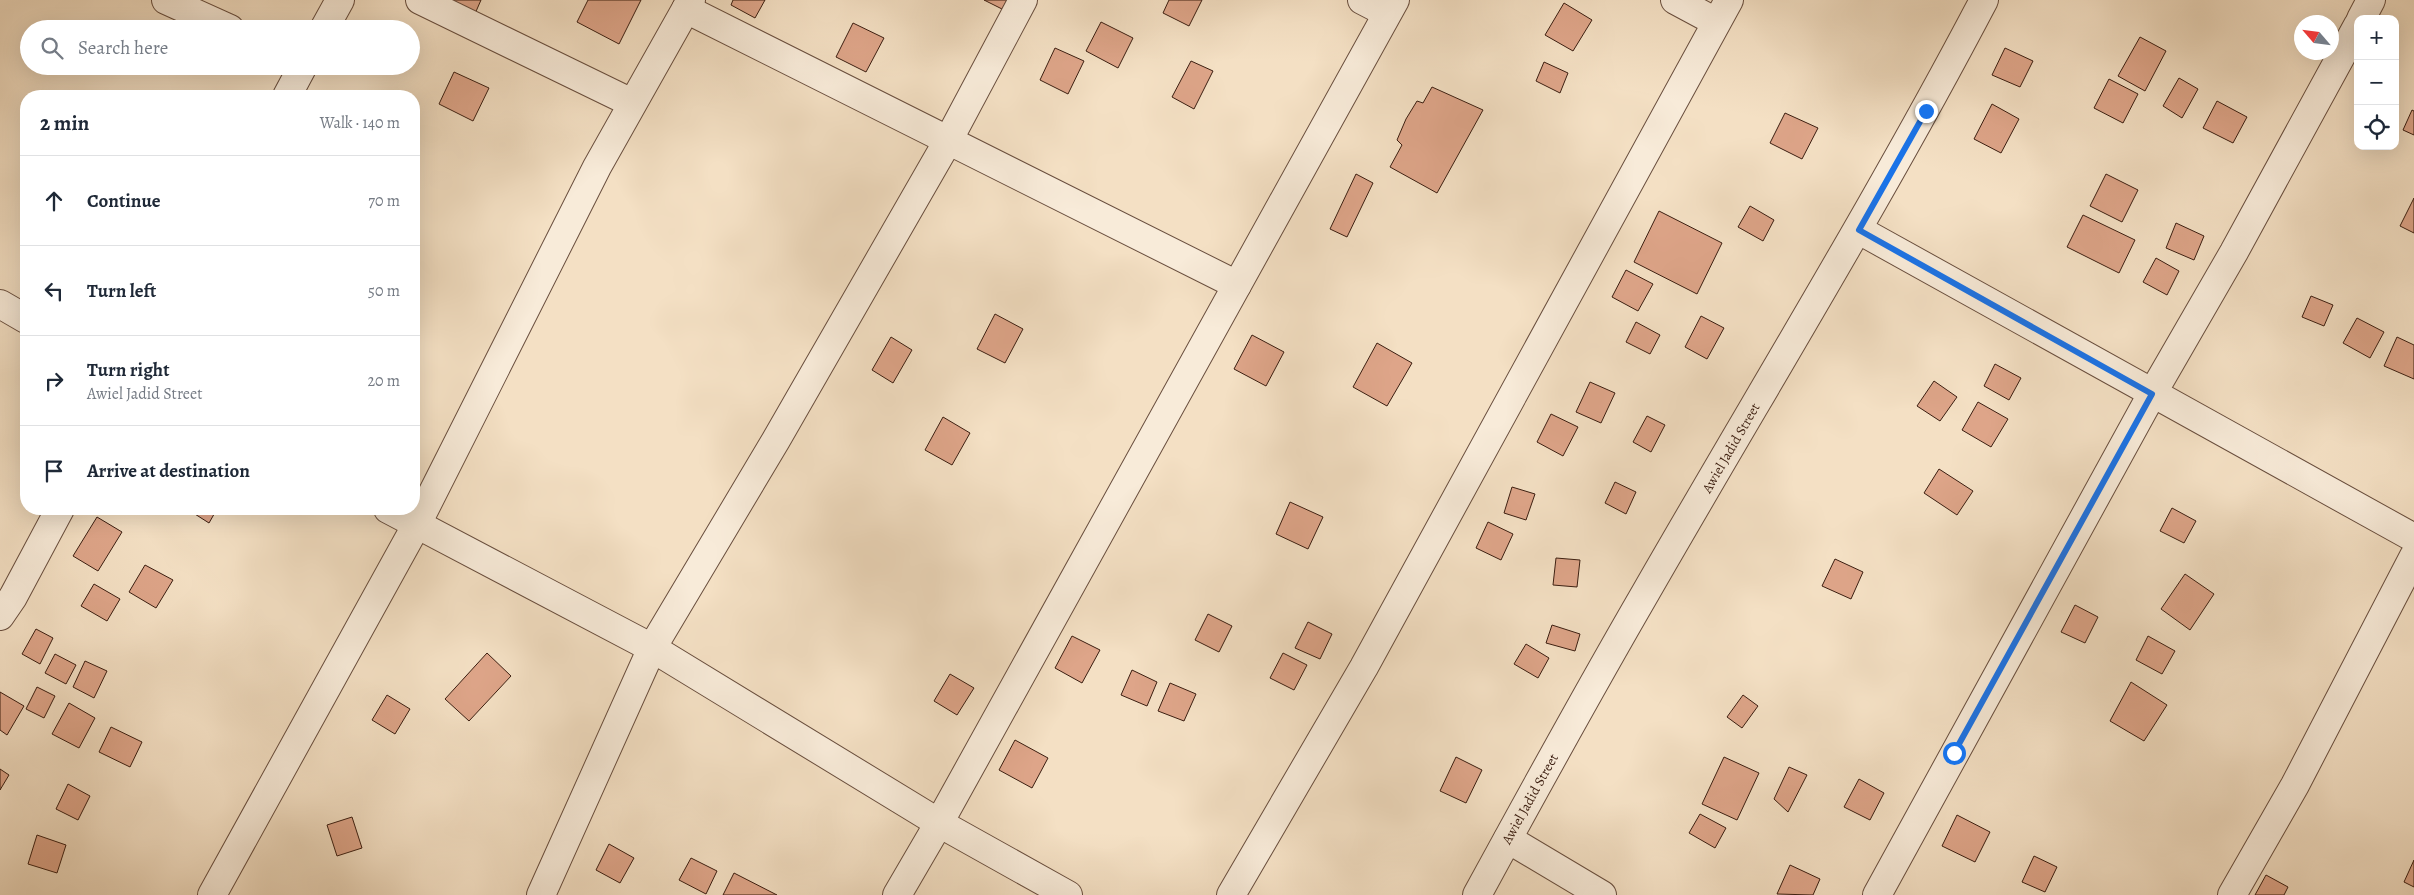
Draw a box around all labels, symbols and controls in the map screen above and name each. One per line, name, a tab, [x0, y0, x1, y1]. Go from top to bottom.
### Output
north arrow	[2294, 15, 2339, 60]
map controls	[2354, 15, 2399, 150]
button: +	[2354, 15, 2399, 60]
search box	[20, 20, 420, 75]
icon: search	[38, 34, 66, 62]
text: Search here	[78, 35, 168, 61]
button: −	[2354, 60, 2399, 105]
route end	[1915, 100, 1938, 123]
button: locate	[2354, 105, 2399, 150]
text: 2 min	[40, 109, 89, 137]
text: Walk · 140 m	[320, 112, 400, 134]
icon: ahead	[40, 187, 68, 215]
text: Continue	[87, 188, 161, 214]
text: 70 m	[368, 190, 400, 212]
icon: left	[40, 277, 68, 305]
text: Turn left	[87, 278, 156, 304]
text: 50 m	[368, 280, 400, 302]
text: Turn right	[87, 357, 169, 383]
icon: right	[40, 367, 68, 395]
text: 20 m	[367, 370, 400, 392]
text: Awiel Jadid Street	[87, 383, 202, 405]
street label: Awiel Jadid Street	[1697, 399, 1765, 497]
icon: arrive	[40, 457, 68, 485]
text: Arrive at destination	[87, 458, 250, 484]
route start	[1943, 742, 1966, 765]
street label: Awiel Jadid Street	[1497, 750, 1563, 849]

